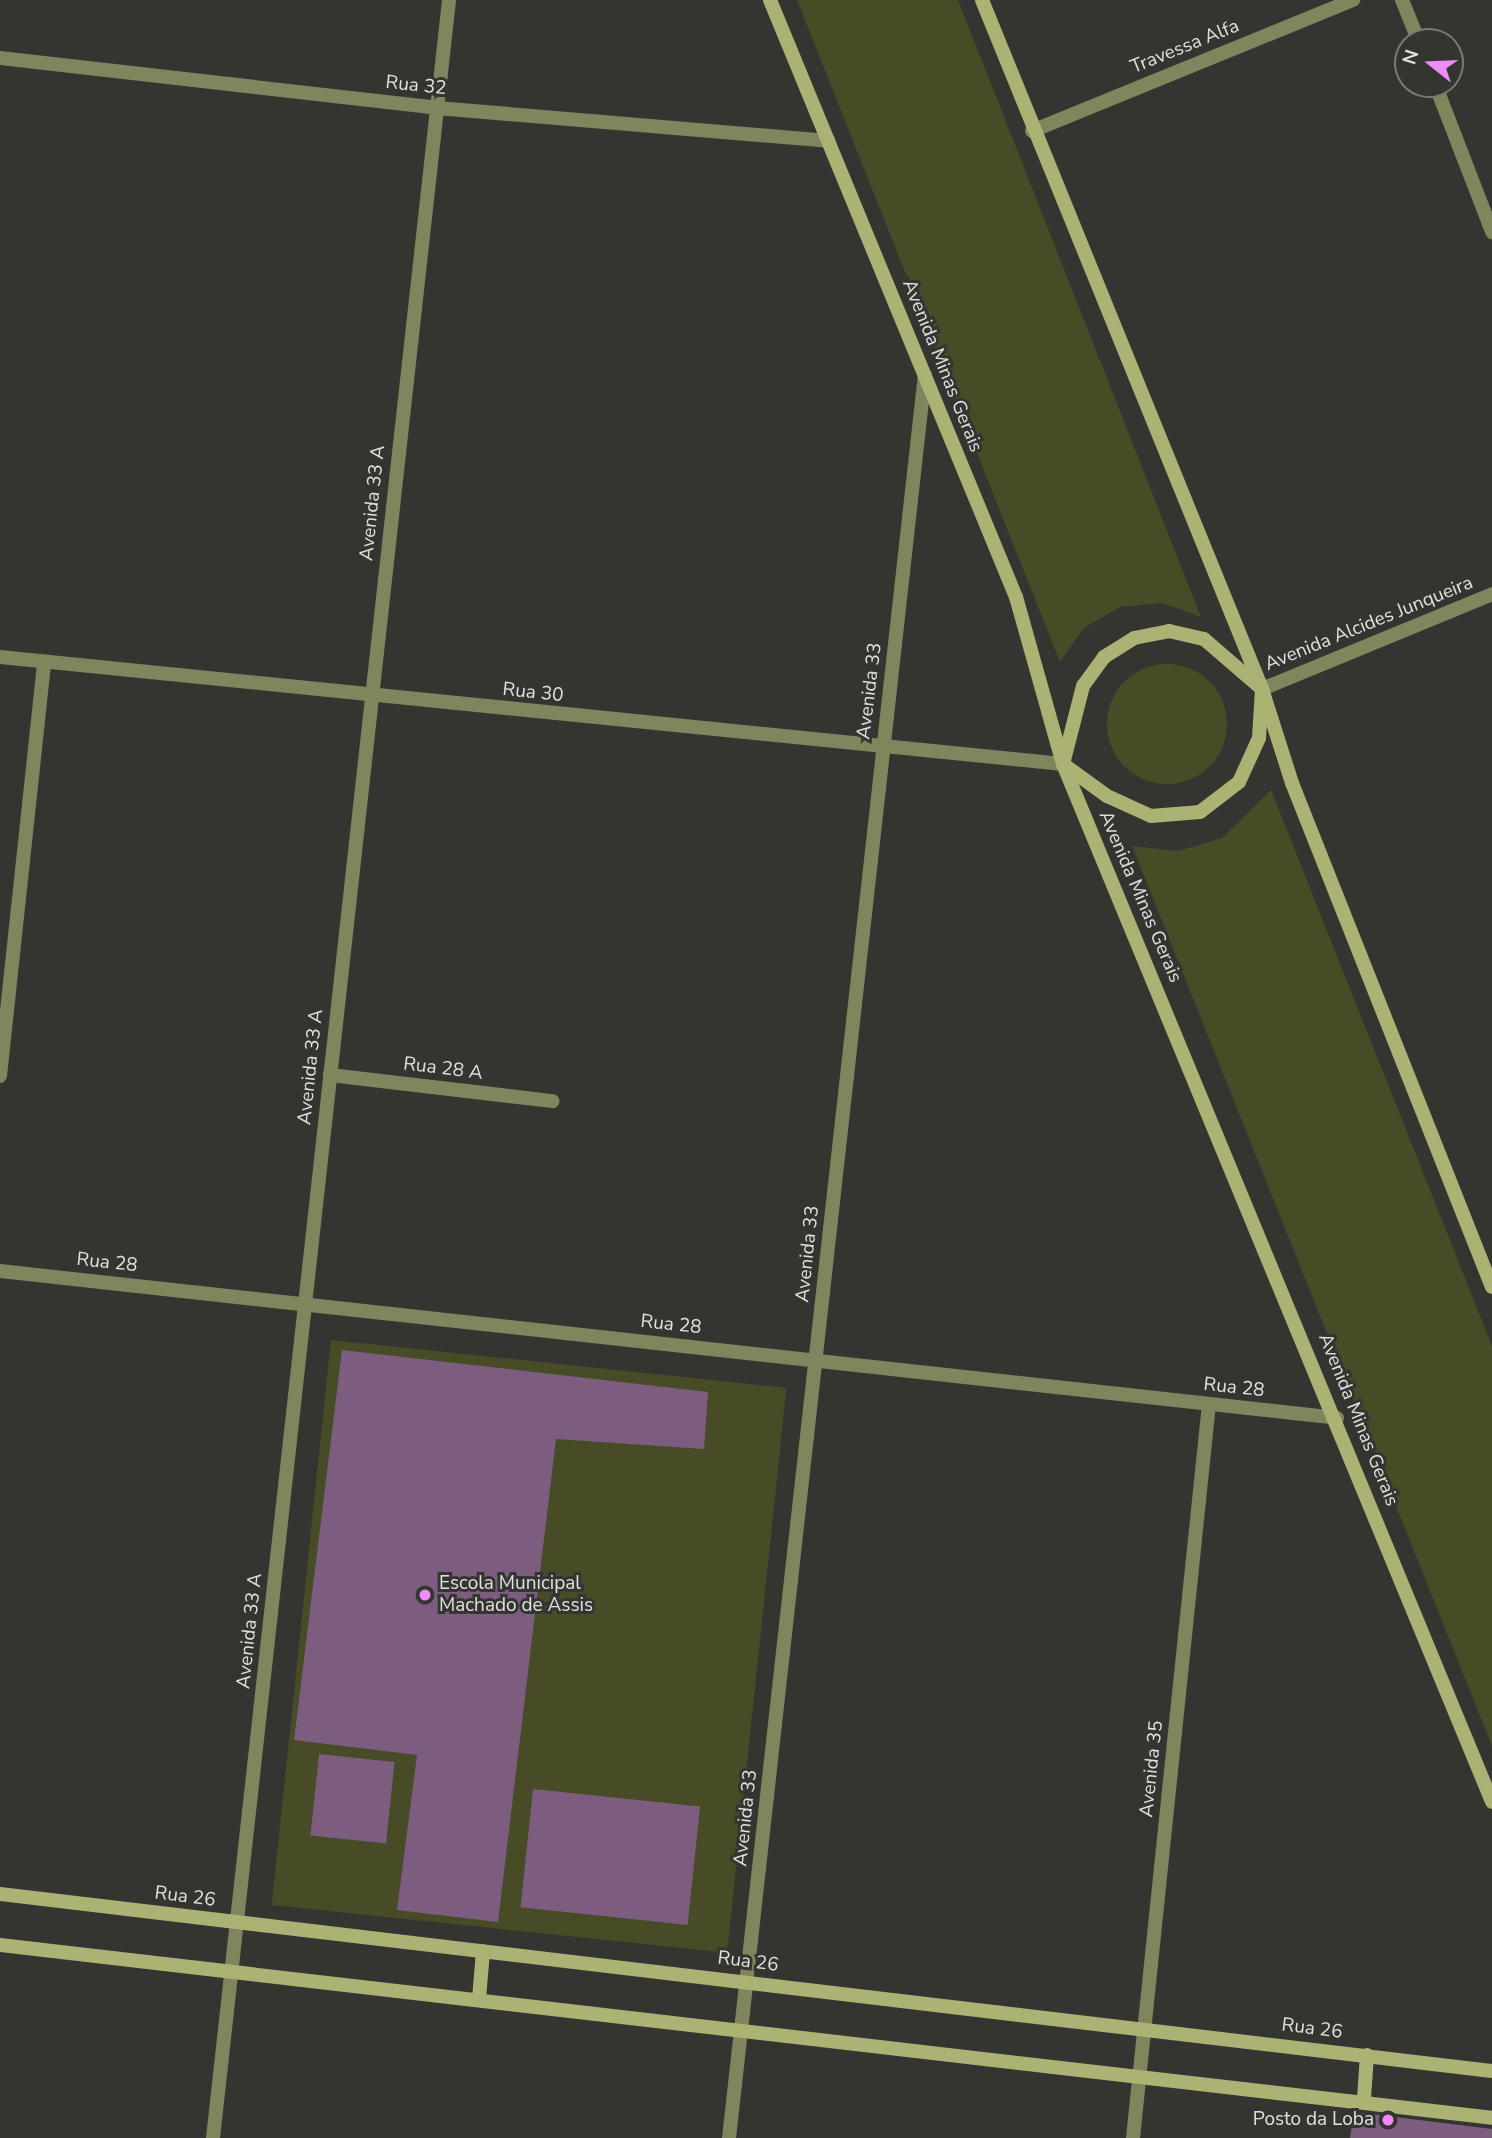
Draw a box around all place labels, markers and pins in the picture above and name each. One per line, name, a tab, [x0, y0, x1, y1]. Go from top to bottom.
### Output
place label: Escola Municipal Machado de Assis	[439, 1573, 593, 1617]
marker: Escola Municipal Machado de Assis	[417, 1587, 433, 1603]
place label: Posto da Loba	[1253, 2109, 1374, 2131]
marker: Posto da Loba	[1380, 2112, 1396, 2128]

